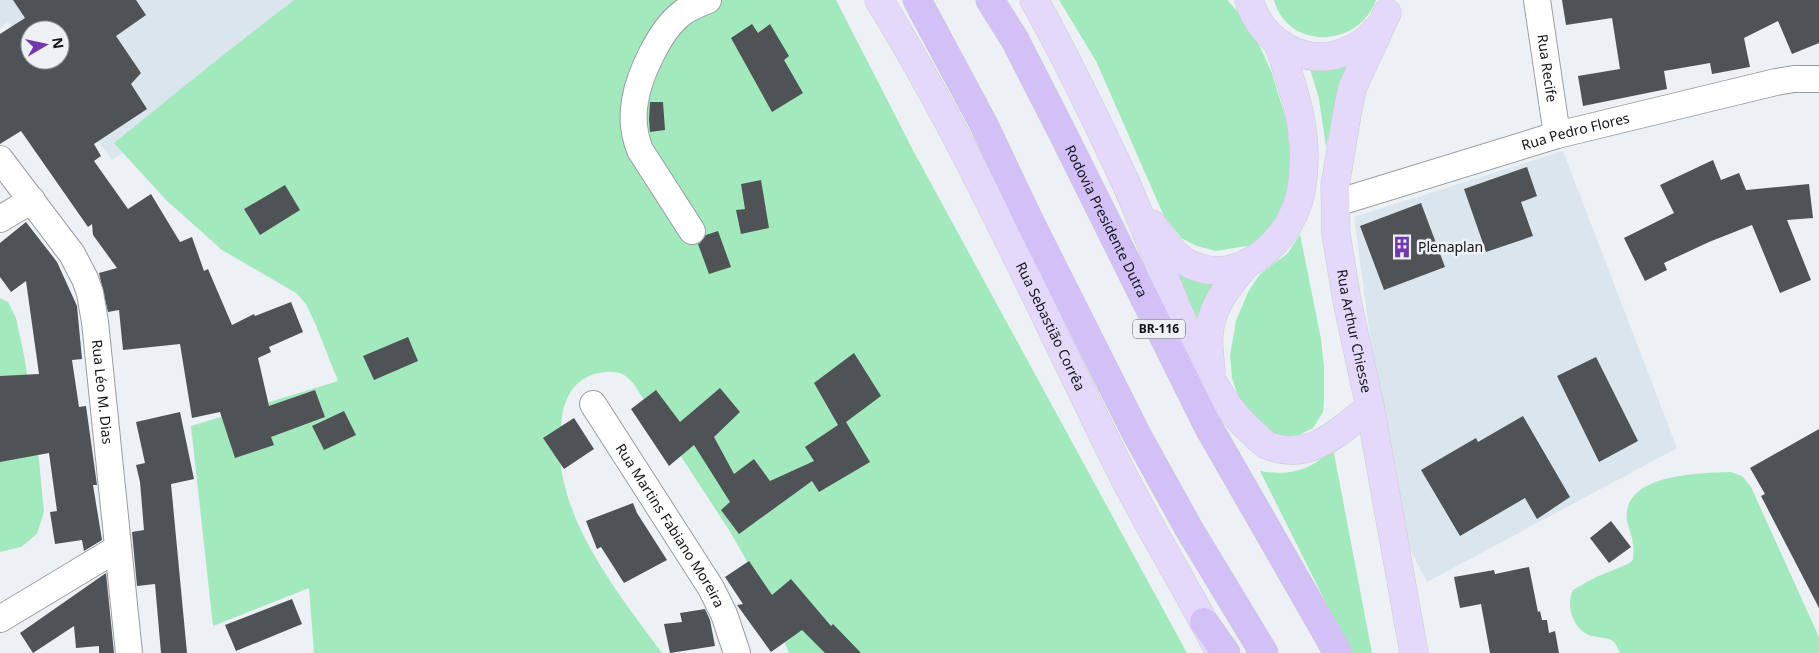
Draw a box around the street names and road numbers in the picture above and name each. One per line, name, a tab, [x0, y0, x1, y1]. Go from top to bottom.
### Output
street label: Rua Recife	[1533, 33, 1562, 104]
street label: Rua Pedro Flores	[1519, 108, 1632, 154]
street label: Rodovia Presidente Dutra	[1061, 142, 1153, 300]
street label: Rua Sebastião Corrêa	[1012, 259, 1090, 394]
street label: Rua Arthur Chiesse	[1333, 268, 1377, 395]
road number: BR-116	[1133, 320, 1185, 338]
street label: Rua Léo M. Dias	[88, 339, 118, 445]
street label: Rua Martins Fabiano Moreira	[612, 440, 729, 611]

